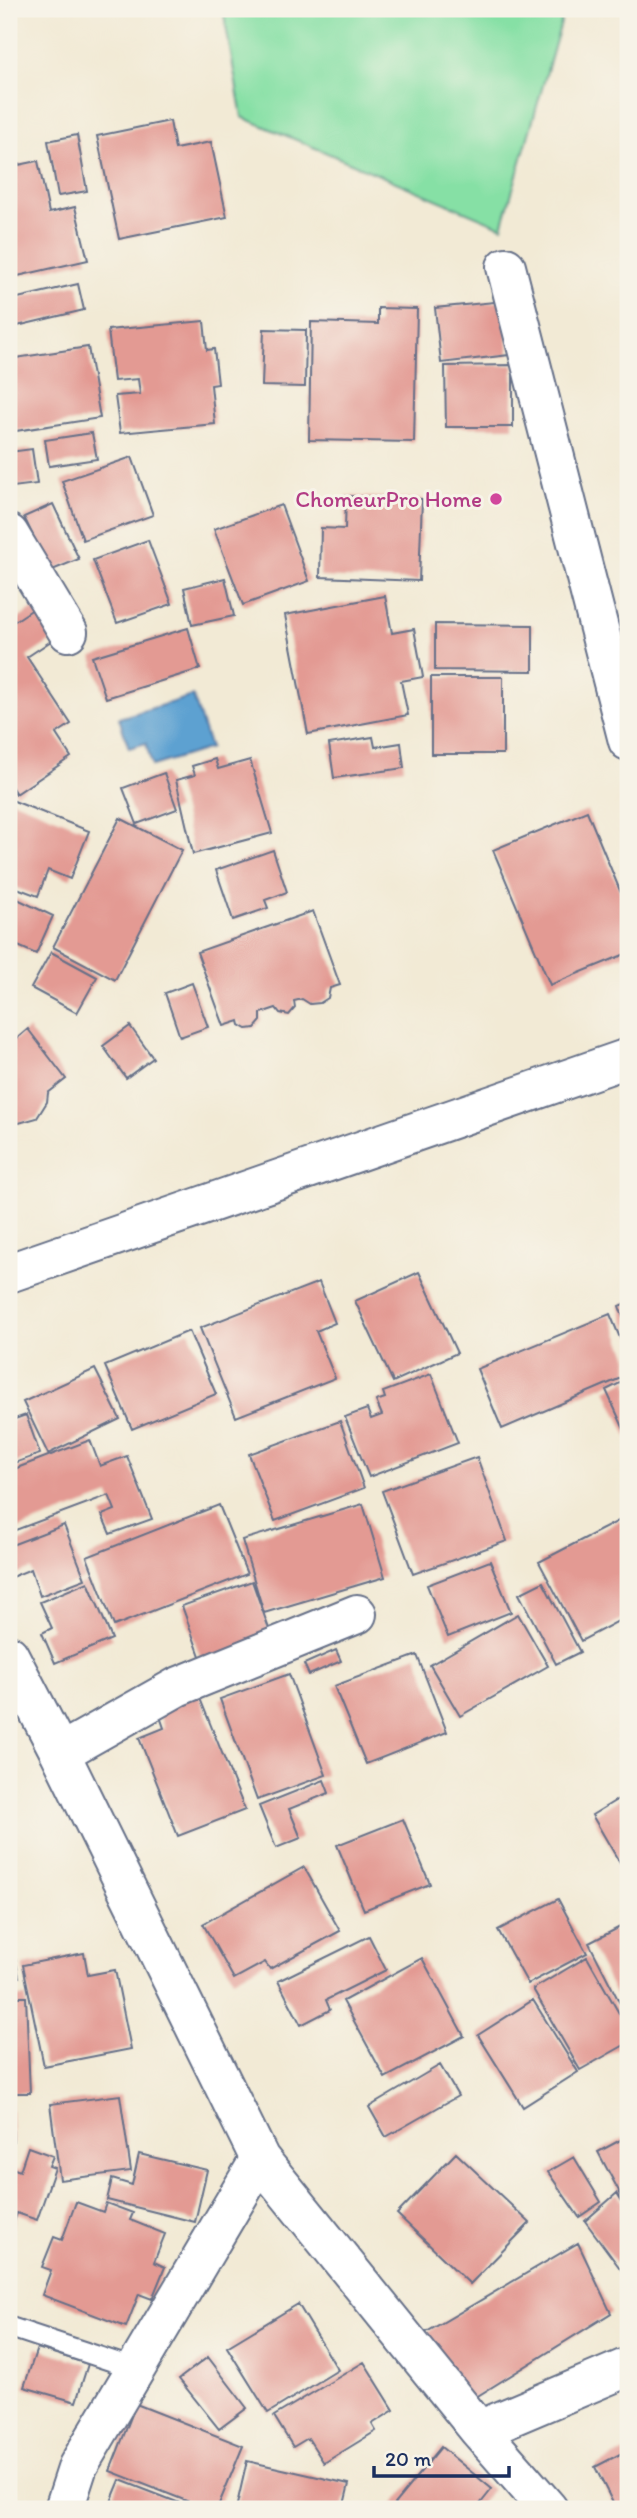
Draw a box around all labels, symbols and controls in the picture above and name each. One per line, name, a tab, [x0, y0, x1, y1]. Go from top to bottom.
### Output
place label: ChomeurPro Home	[295, 485, 482, 513]
marker: ChomeurPro Home	[488, 491, 504, 507]
scale bar	[374, 2434, 509, 2478]
text: 20 m	[385, 2446, 432, 2471]

